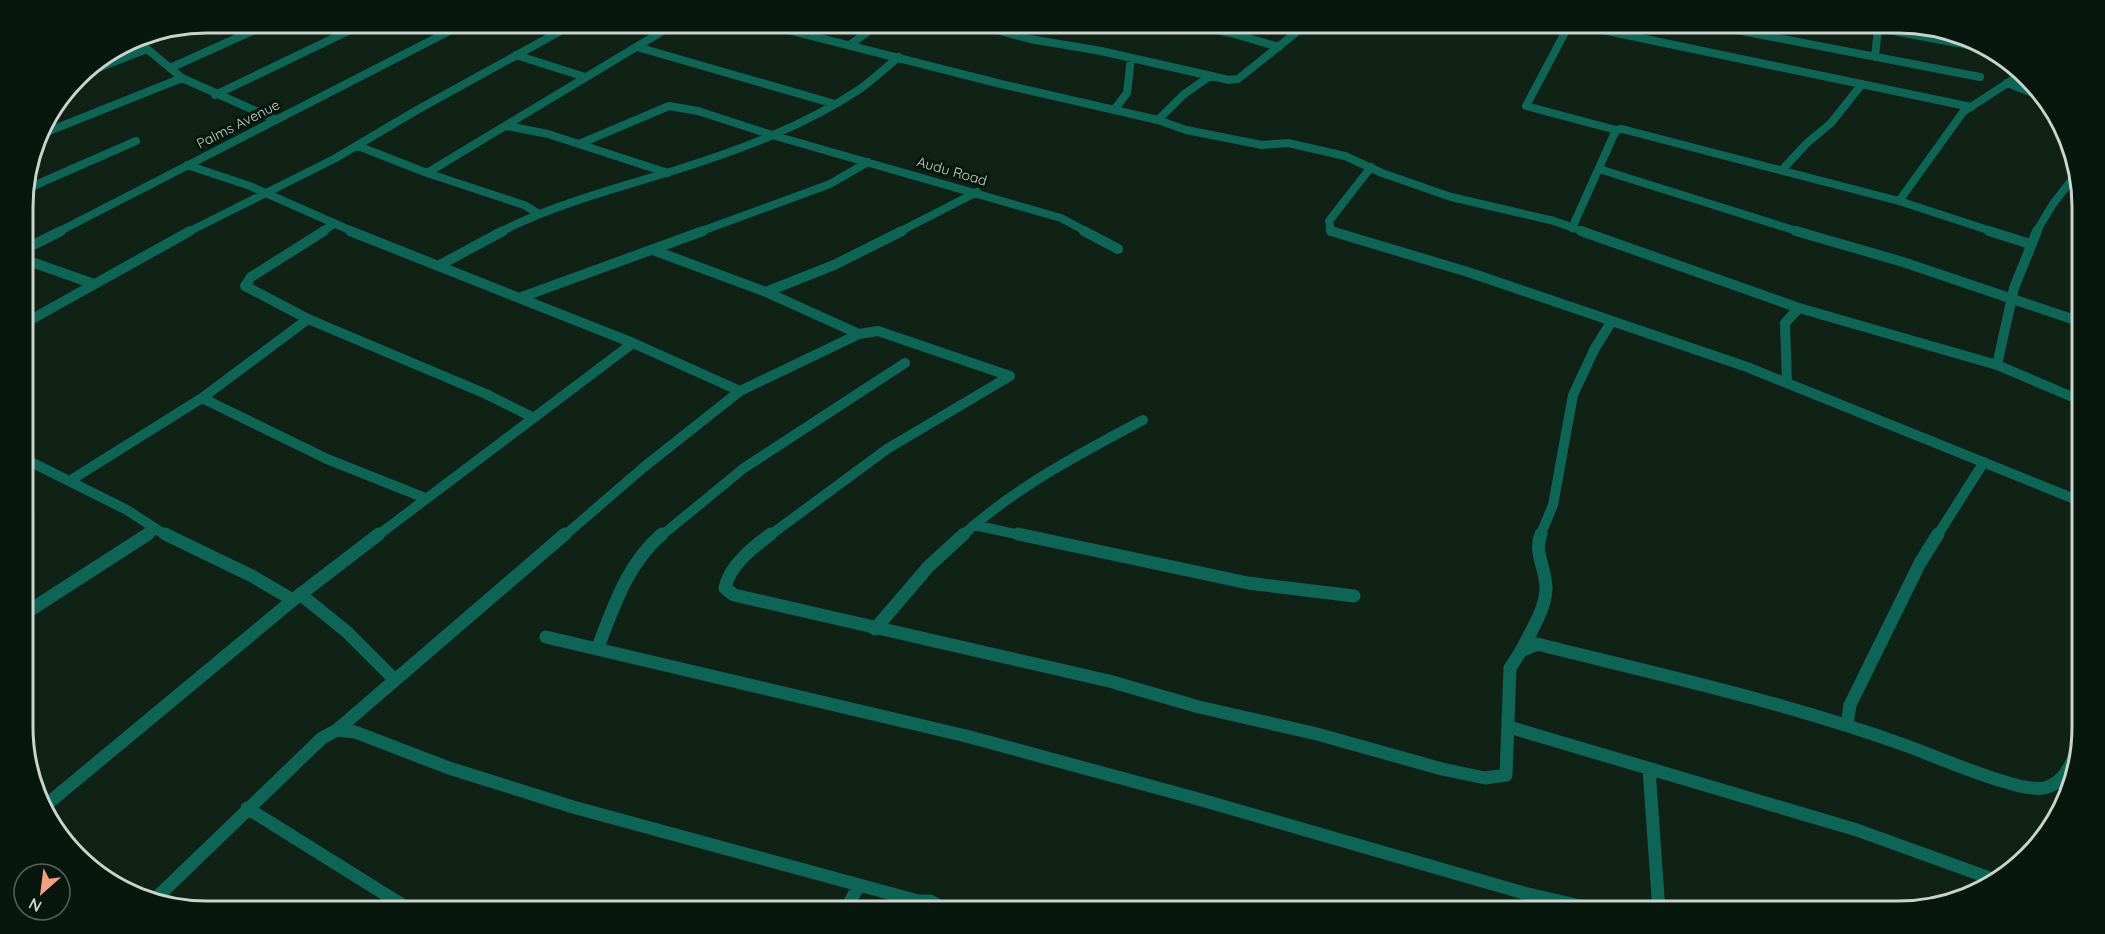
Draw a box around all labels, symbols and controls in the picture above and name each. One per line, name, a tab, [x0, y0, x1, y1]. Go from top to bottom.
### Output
street label: Palms Avenue	[193, 95, 283, 153]
street label: Audu Road	[915, 152, 989, 190]
north arrow	[12, 862, 72, 922]
text: N	[25, 894, 45, 917]

